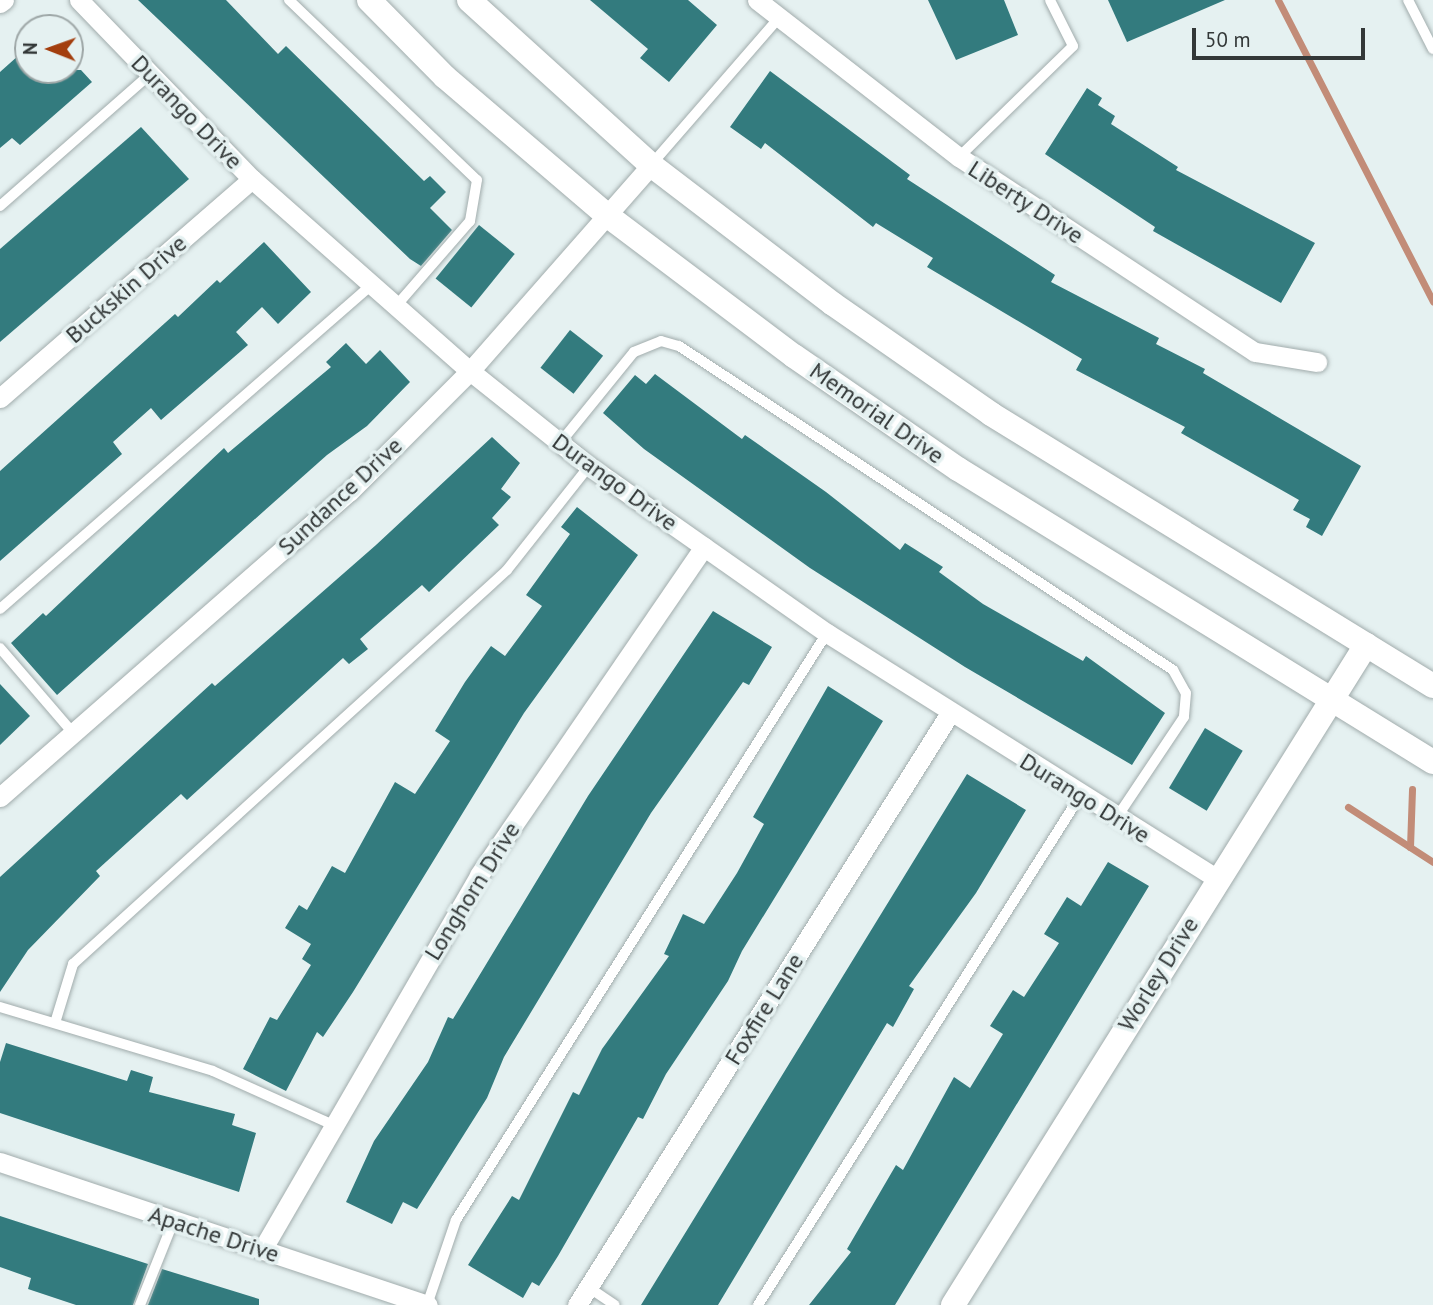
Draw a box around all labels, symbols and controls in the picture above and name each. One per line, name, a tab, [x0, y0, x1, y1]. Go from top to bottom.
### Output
north arrow	[14, 14, 84, 84]
scale bar	[1195, 14, 1368, 58]
text: 50 m	[1205, 26, 1251, 53]
text: N	[18, 42, 42, 55]
street label: Durango Drive	[125, 49, 249, 175]
street label: Liberty Drive	[963, 154, 1089, 250]
street label: Buckskin Drive	[60, 229, 192, 349]
street label: Memorial Drive	[804, 356, 950, 470]
street label: Durango Drive	[547, 427, 683, 537]
street label: Sundance Drive	[272, 431, 408, 561]
street label: Durango Drive	[1015, 747, 1155, 849]
street label: Longhorn Drive	[418, 817, 526, 965]
street label: Worley Drive	[1111, 911, 1205, 1037]
street label: Foxfire Lane	[718, 948, 810, 1070]
street label: Apache Drive	[145, 1199, 283, 1269]

